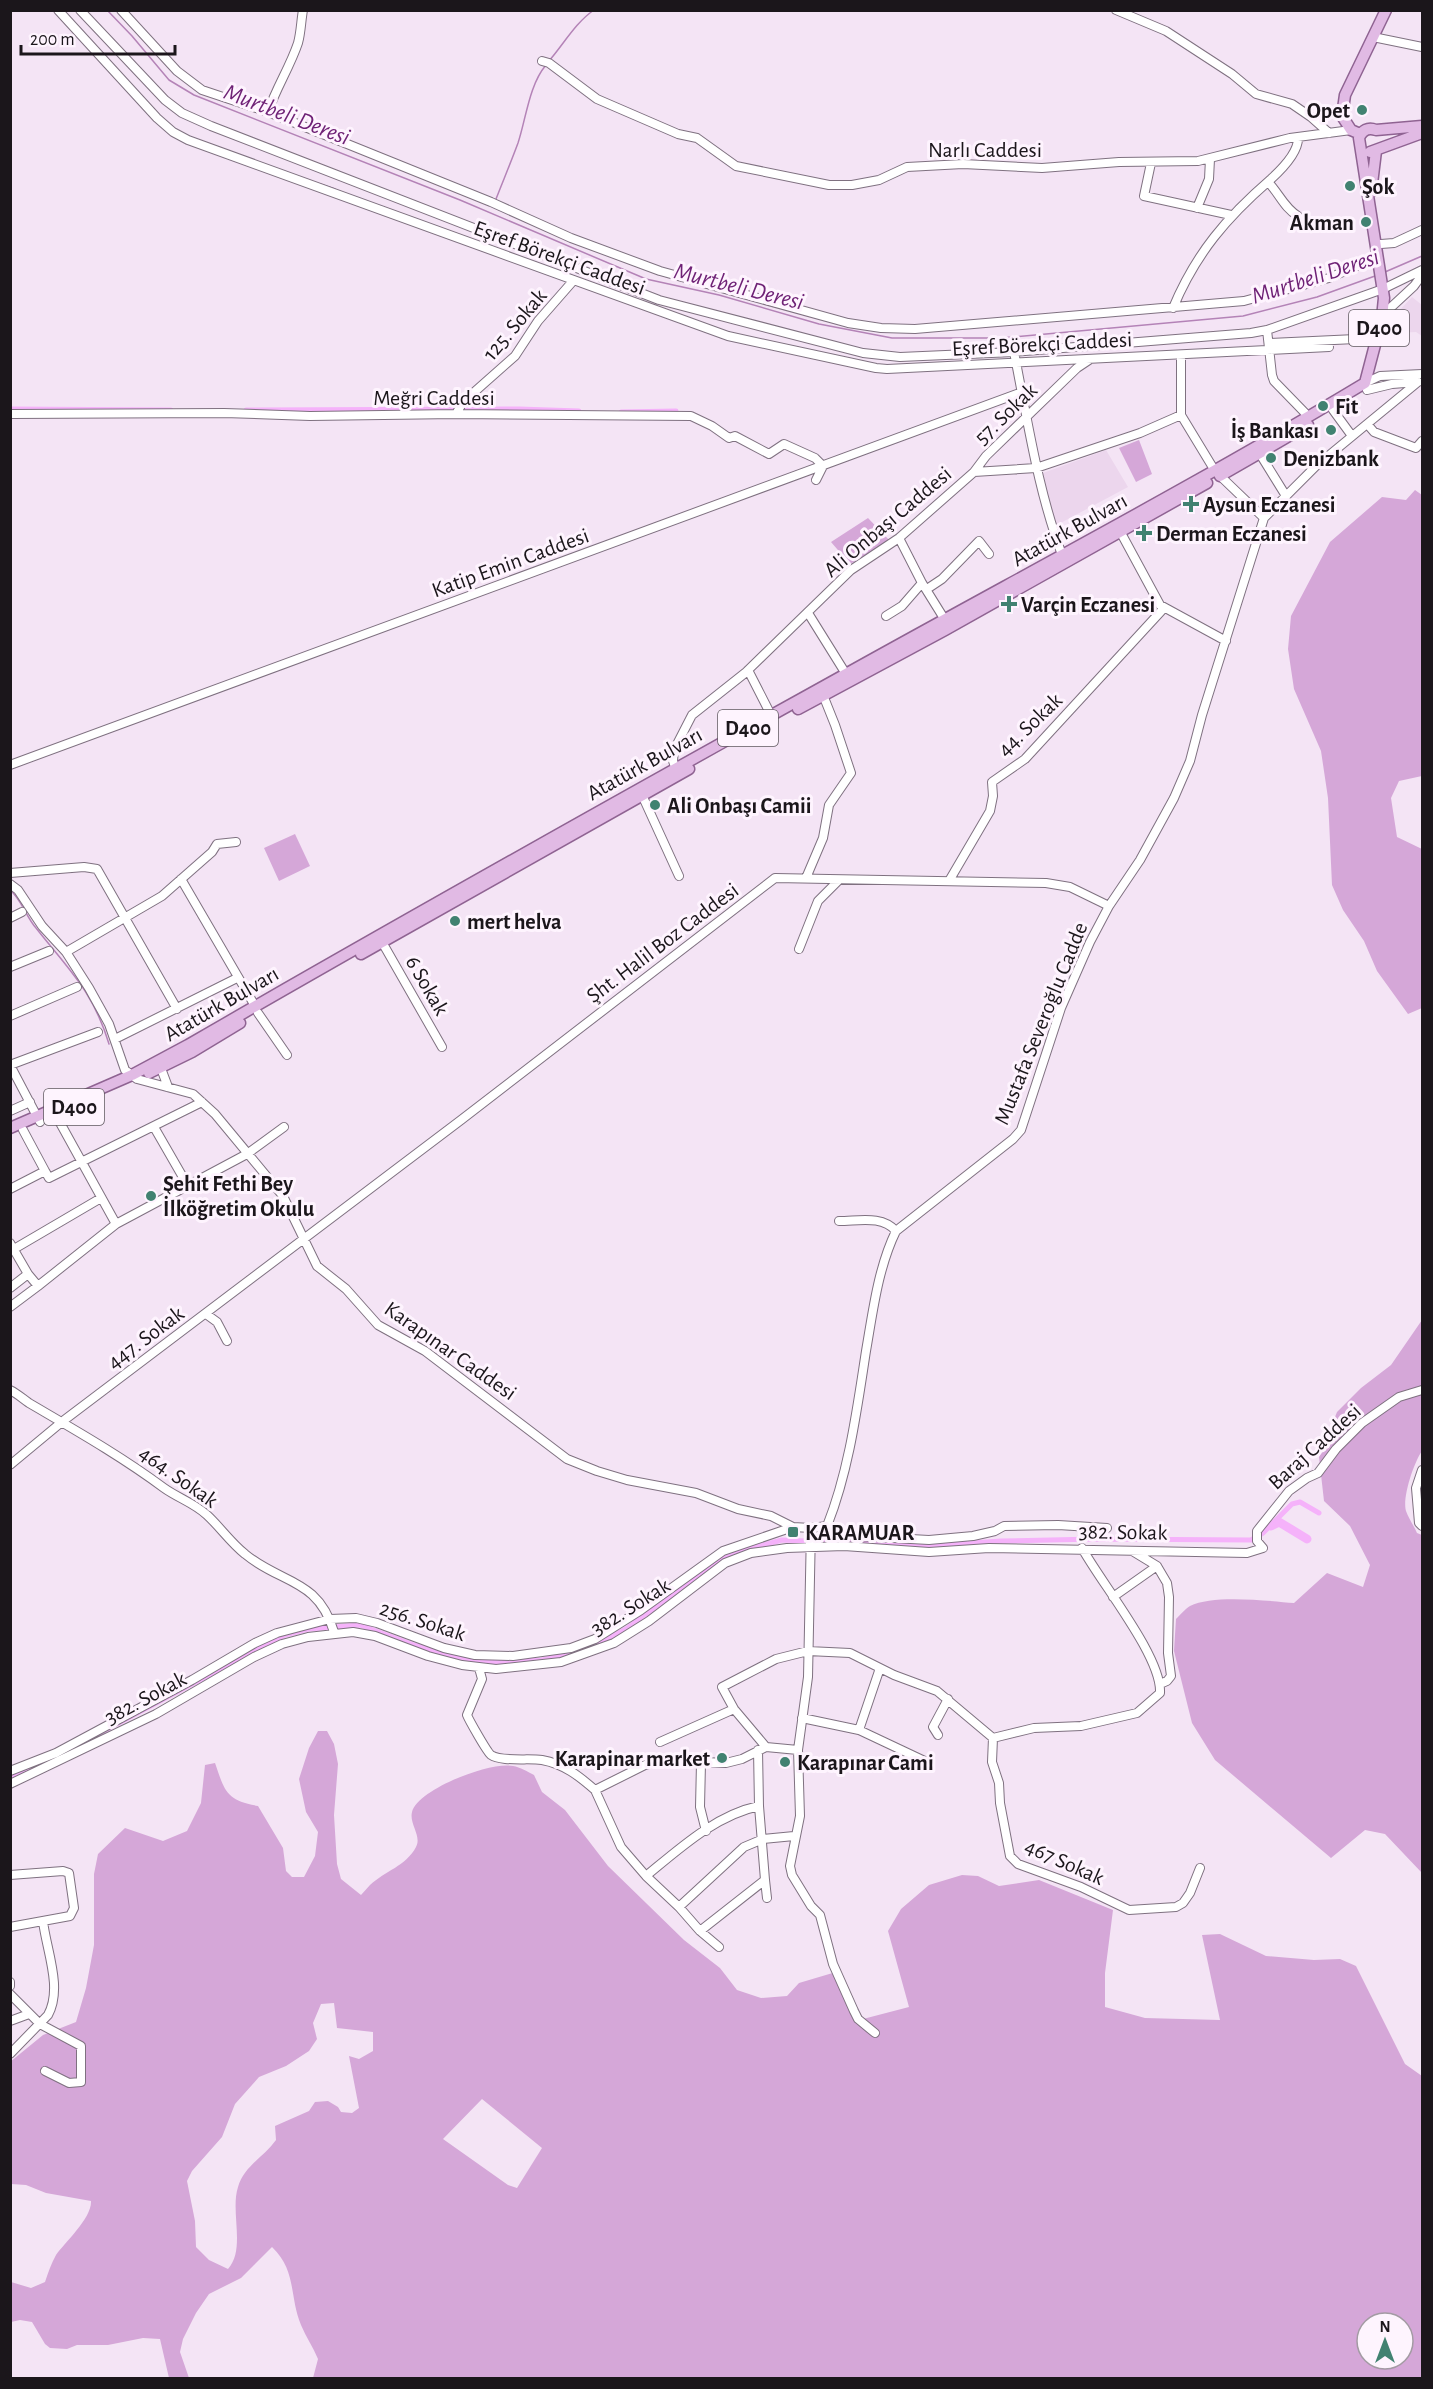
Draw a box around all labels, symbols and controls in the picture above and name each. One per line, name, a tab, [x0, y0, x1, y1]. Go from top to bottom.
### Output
scale bar	[21, 18, 176, 56]
text: 200 m	[30, 31, 75, 49]
water label: Murtbeli Deresi	[220, 80, 353, 150]
place label: Opet	[1307, 100, 1351, 122]
marker: Opet	[1355, 103, 1369, 117]
street label: Narlı Caddesi	[928, 139, 1042, 161]
place label: Şok	[1362, 176, 1394, 198]
marker: Şok	[1343, 179, 1357, 193]
place label: Akman	[1290, 212, 1354, 234]
marker: Akman	[1359, 215, 1373, 229]
street label: Eşref Börekçi Caddesi	[471, 217, 648, 299]
water label: Murtbeli Deresi	[1249, 245, 1382, 309]
water label: Murtbeli Deresi	[672, 259, 806, 315]
street label: 125. Sokak	[479, 285, 551, 365]
road number: D400	[1349, 310, 1409, 346]
street label: Eşref Börekçi Caddesi	[951, 328, 1133, 360]
street label: 57. Sokak	[970, 379, 1041, 449]
street label: Meğri Caddesi	[373, 387, 495, 409]
place label: Fit	[1335, 396, 1359, 418]
marker: Fit	[1316, 399, 1330, 413]
place label: İş Bankası	[1231, 417, 1319, 442]
marker: İş Bankası	[1324, 423, 1338, 437]
place label: Denizbank	[1283, 448, 1379, 470]
marker: Denizbank	[1264, 451, 1278, 465]
street label: Ali Onbaşı Caddesi	[820, 462, 956, 581]
street label: Atatürk Bulvarı	[1008, 489, 1131, 571]
place label: Aysun Eczanesi	[1203, 494, 1336, 517]
marker: Aysun Eczanesi	[1184, 497, 1198, 511]
place label: Derman Eczanesi	[1156, 523, 1307, 545]
street label: Katip Emin Caddesi	[429, 524, 592, 602]
marker: Derman Eczanesi	[1137, 526, 1151, 540]
place label: Varçin Eczanesi	[1021, 594, 1155, 616]
marker: Varçin Eczanesi	[1002, 597, 1016, 611]
street label: 44. Sokak	[993, 689, 1066, 761]
road number: D400	[718, 710, 778, 746]
street label: Atatürk Bulvarı	[583, 723, 706, 805]
place label: Ali Onbaşı Camii	[667, 795, 812, 817]
marker: Ali Onbaşı Camii	[648, 798, 662, 812]
street label: Şht. Halil Boz Caddesi	[583, 879, 743, 1007]
place label: mert helva	[467, 911, 562, 933]
marker: mert helva	[448, 914, 462, 928]
street label: Mustafa Severoğlu Cadde	[990, 919, 1092, 1128]
street label: 6 Sokak	[401, 952, 453, 1019]
street label: Atatürk Bulvarı	[161, 962, 282, 1045]
road number: D400	[44, 1089, 104, 1125]
place label: Şehit Fethi Bey İlköğretim Okulu	[163, 1173, 315, 1220]
marker: Şehit Fethi Bey İlköğretim Okulu	[144, 1189, 158, 1203]
street label: Karapınar Caddesi	[380, 1297, 520, 1404]
street label: 447. Sokak	[103, 1302, 188, 1374]
street label: Baraj Caddesi	[1264, 1400, 1365, 1494]
street label: 464. Sokak	[135, 1442, 222, 1512]
street label: 382. Sokak	[1078, 1520, 1168, 1544]
place label: KARAMUAR	[805, 1522, 914, 1544]
marker: KARAMUAR	[786, 1525, 800, 1539]
street label: 382. Sokak	[587, 1574, 674, 1640]
street label: 256. Sokak	[377, 1597, 468, 1645]
street label: 382. Sokak	[101, 1667, 190, 1728]
place label: Karapinar market	[555, 1748, 711, 1770]
marker: Karapinar market	[715, 1751, 729, 1765]
place label: Karapınar Cami	[797, 1752, 934, 1774]
marker: Karapınar Cami	[778, 1755, 792, 1769]
street label: 467 Sokak	[1022, 1835, 1108, 1889]
north arrow	[1355, 2311, 1415, 2371]
text: N	[1379, 2319, 1391, 2335]

